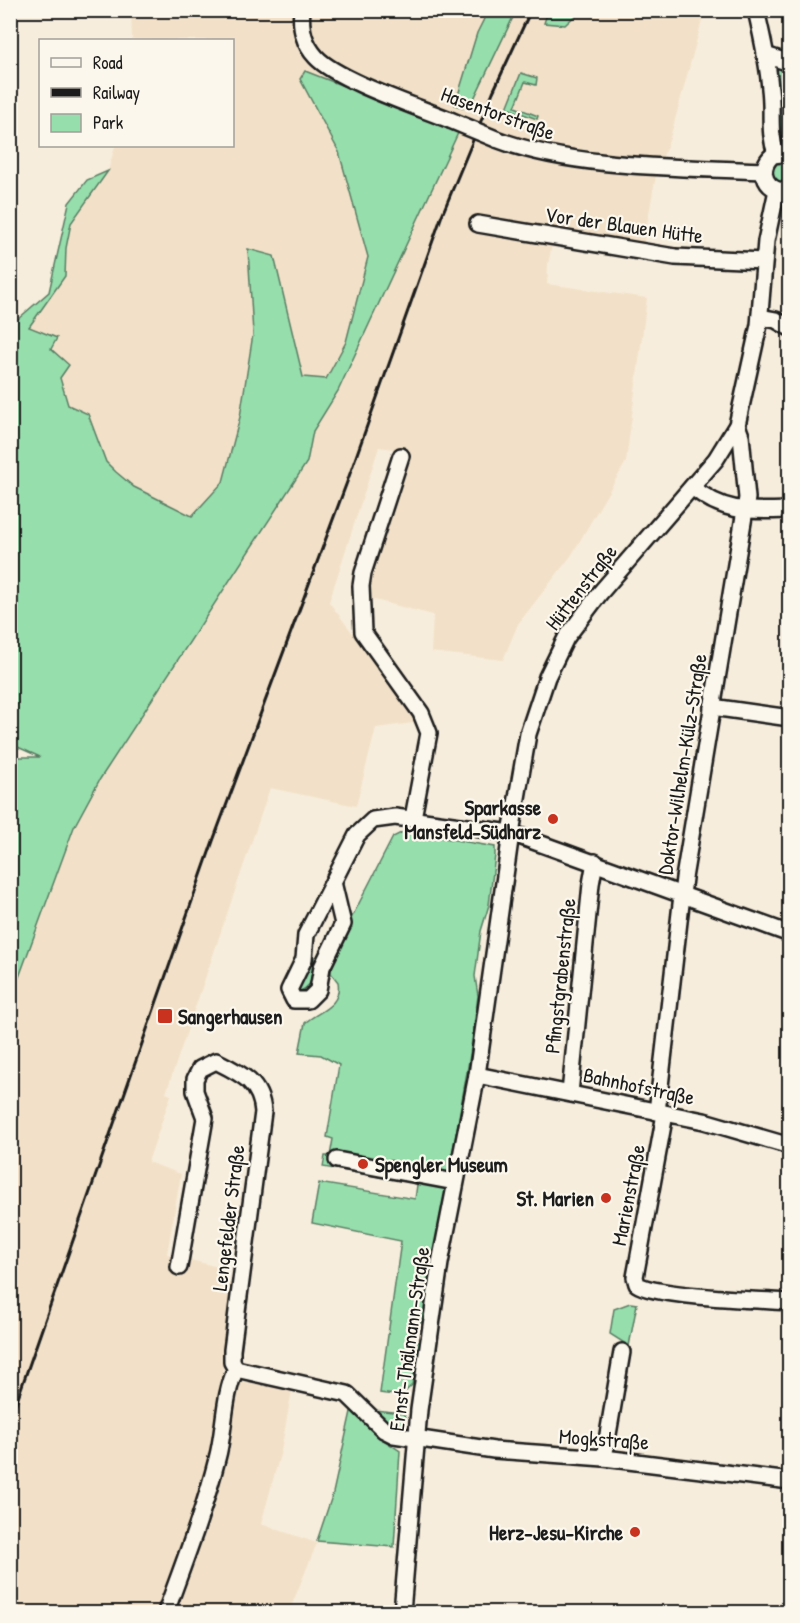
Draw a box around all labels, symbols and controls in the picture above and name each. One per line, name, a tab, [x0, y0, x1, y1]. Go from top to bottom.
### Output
legend	[39, 39, 234, 147]
text: Road	[93, 50, 123, 75]
street label: Hasentorstraße	[437, 79, 559, 147]
text: Railway	[93, 80, 140, 105]
text: Park	[93, 110, 124, 135]
street label: Vor der Blauen Hütte	[543, 200, 705, 250]
street label: Hüttenstraße	[538, 538, 624, 636]
street label: Doktor-Wilhelm-Külz-Straße	[650, 651, 714, 877]
place label: Sparkasse Mansfeld-Südharz	[404, 793, 542, 846]
marker: Sparkasse Mansfeld-Südharz	[546, 812, 560, 826]
street label: Pfingstgrabenstraße	[537, 897, 583, 1055]
place label: Sangerhausen	[178, 1002, 283, 1032]
marker: Sangerhausen	[156, 1007, 174, 1025]
street label: Bahnhofstraße	[581, 1060, 697, 1112]
street label: Marienstraße	[604, 1142, 652, 1248]
street label: Lengefelder Straße	[205, 1143, 251, 1293]
place label: Spengler Museum	[375, 1150, 508, 1180]
marker: Spengler Museum	[356, 1157, 370, 1171]
place label: St. Marien	[516, 1184, 594, 1213]
marker: St. Marien	[599, 1191, 613, 1205]
street label: Ernst-Thälmann-Straße	[382, 1245, 436, 1433]
street label: Mogkstraße	[558, 1421, 650, 1457]
place label: Herz-Jesu-Kirche	[489, 1518, 624, 1547]
marker: Herz-Jesu-Kirche	[628, 1525, 642, 1539]

